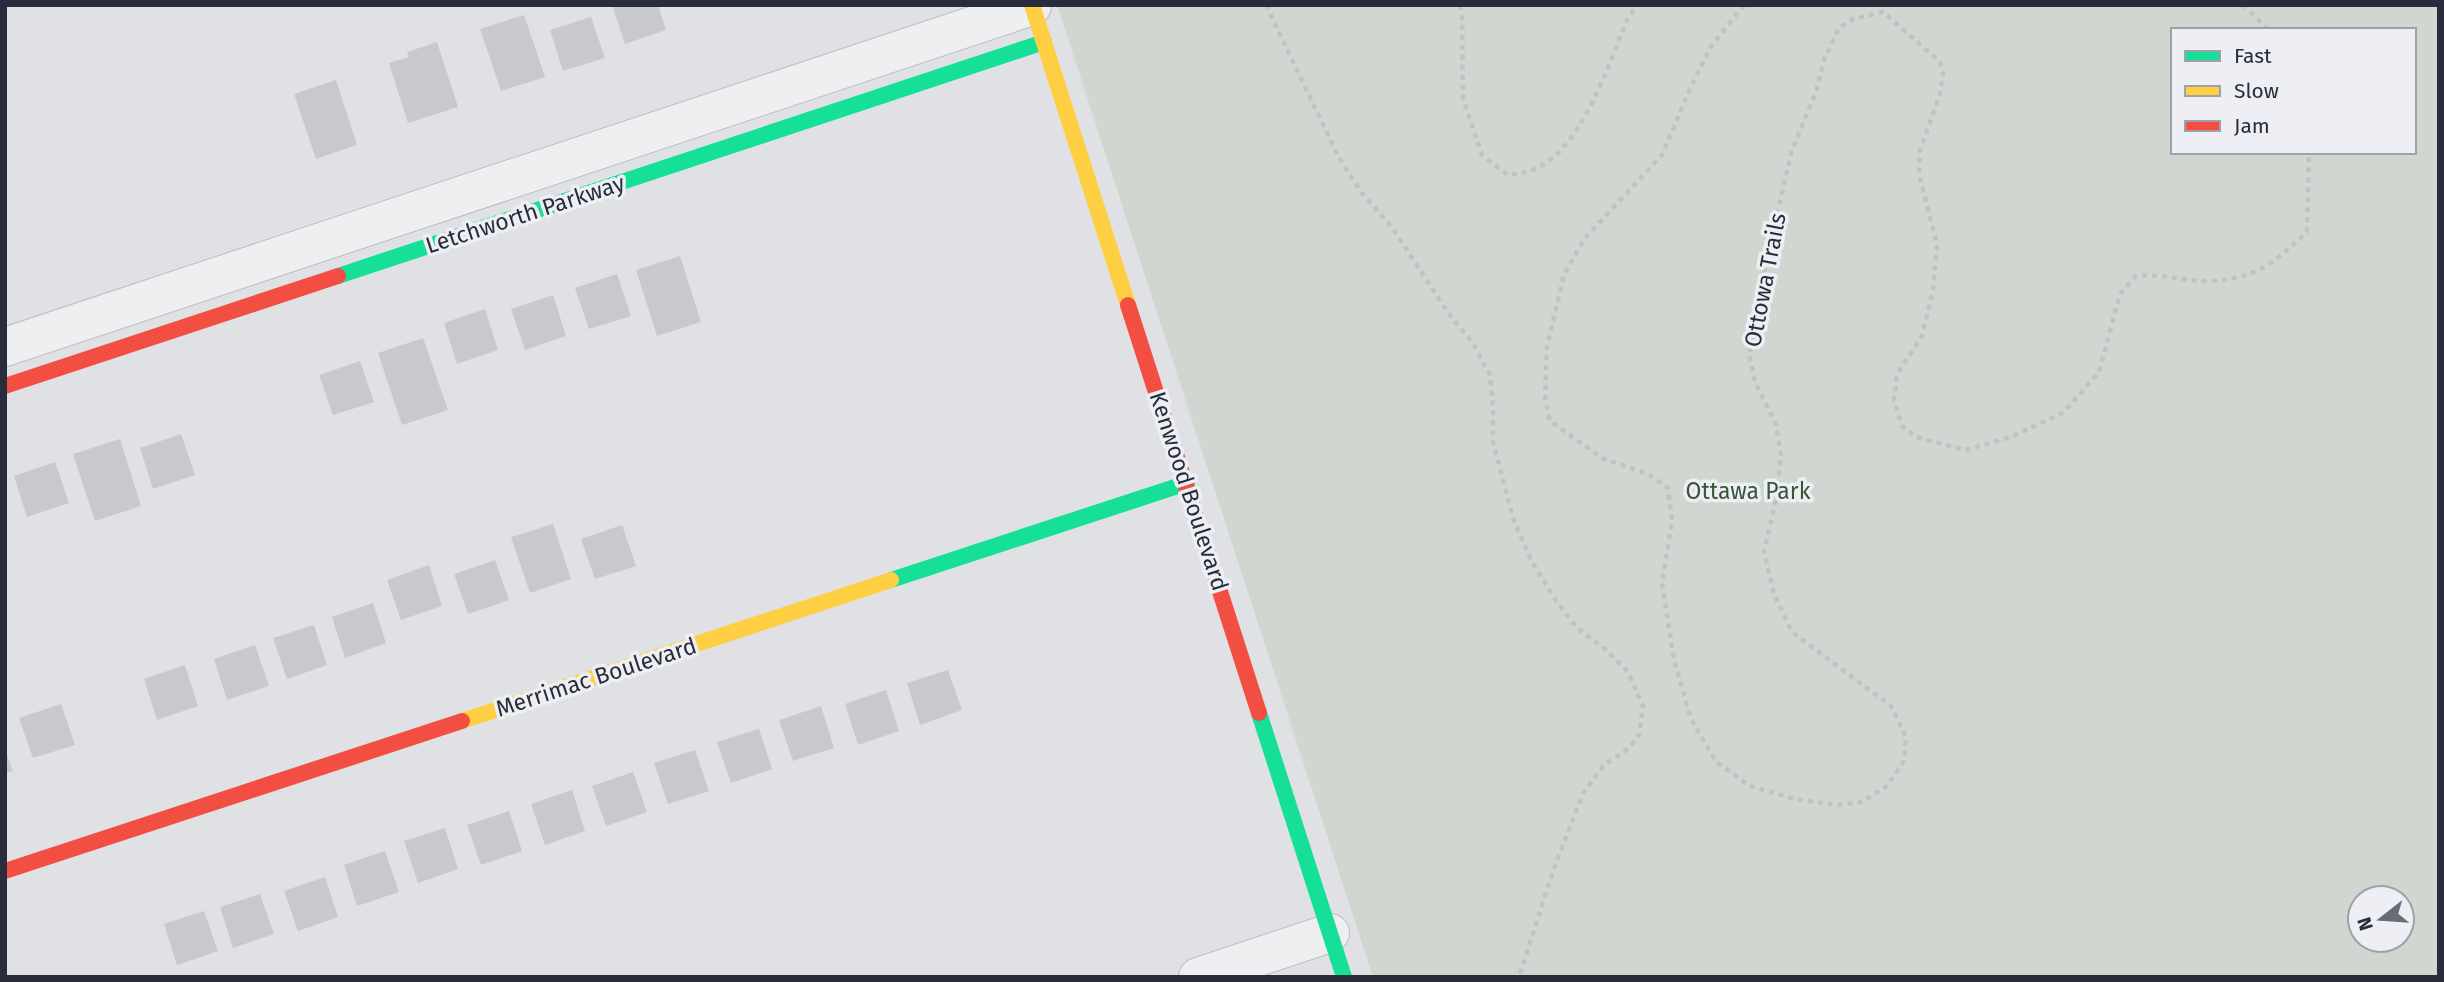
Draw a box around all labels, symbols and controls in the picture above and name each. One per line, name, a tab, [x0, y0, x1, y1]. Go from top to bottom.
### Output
legend	[2171, 28, 2416, 154]
text: Fast	[2234, 43, 2272, 69]
text: Slow	[2234, 78, 2279, 104]
text: Jam	[2234, 113, 2270, 139]
street label: Letchworth Parkway	[422, 168, 629, 259]
street label: Ottowa Trails	[1738, 210, 1792, 350]
street label: Kenwood Boulevard	[1144, 388, 1234, 594]
park label: Ottawa Park	[1686, 477, 1811, 505]
street label: Merrimac Boulevard	[492, 631, 700, 723]
north arrow	[2346, 884, 2416, 954]
text: N	[2352, 914, 2378, 933]

